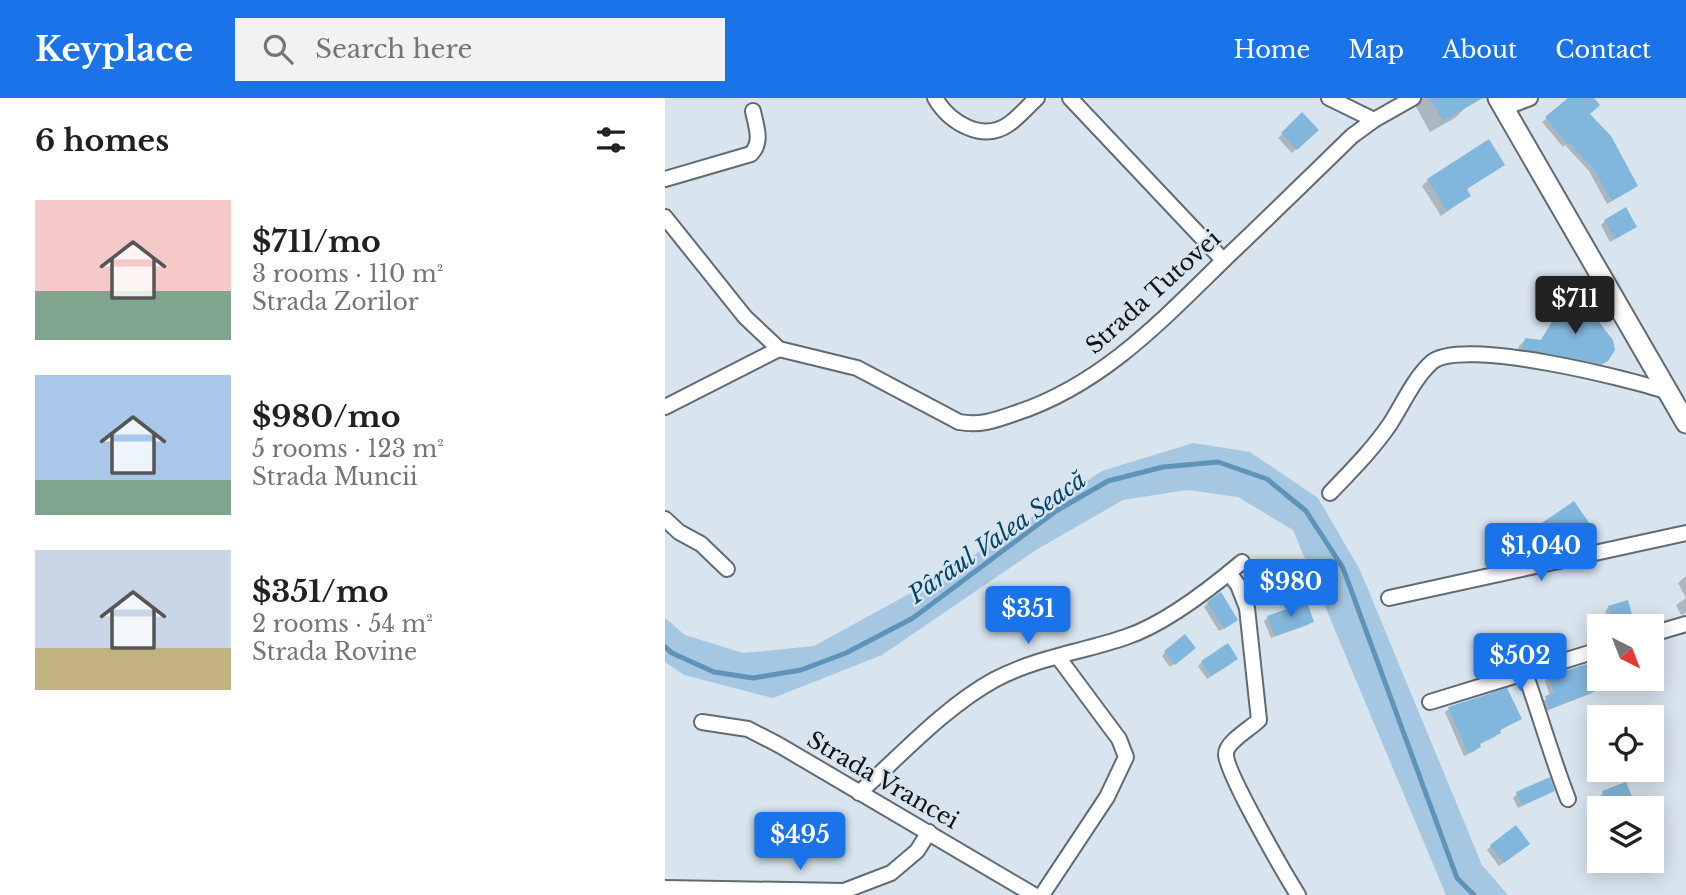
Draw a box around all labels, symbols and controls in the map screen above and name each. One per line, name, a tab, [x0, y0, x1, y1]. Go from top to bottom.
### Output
search box	[235, 18, 725, 81]
text: Keyplace	[35, 29, 193, 70]
icon: search	[259, 30, 297, 68]
text: Search here	[315, 33, 472, 65]
text: Home	[1234, 35, 1310, 64]
text: Map	[1348, 35, 1404, 64]
text: About	[1442, 35, 1517, 64]
text: Contact	[1555, 35, 1651, 64]
icon: filters	[592, 121, 630, 159]
text: 6 homes	[35, 122, 169, 159]
text: $711/mo	[252, 223, 381, 260]
street label: Strada Tutovei	[1080, 224, 1226, 360]
icon: home	[91, 228, 175, 312]
text: 3 rooms · 110 m²	[252, 260, 443, 288]
pin: $711	[1534, 276, 1616, 336]
text: $711	[1551, 285, 1599, 313]
text: Strada Zorilor	[252, 288, 419, 316]
text: $980/mo	[252, 398, 401, 435]
icon: home	[91, 403, 175, 487]
text: 5 rooms · 123 m²	[252, 435, 444, 463]
text: Strada Muncii	[252, 463, 418, 491]
water label: Pârâul Valea Seacă	[902, 465, 1092, 610]
pin: $1,040	[1484, 524, 1598, 583]
text: $1,040	[1501, 532, 1581, 560]
pin: $980	[1250, 560, 1332, 619]
text: $980	[1260, 568, 1322, 596]
text: $351/mo	[252, 573, 389, 610]
icon: home	[91, 578, 175, 662]
pin: $351	[987, 587, 1069, 646]
text: $351	[1001, 595, 1055, 623]
text: 2 rooms · 54 m²	[252, 610, 433, 638]
north arrow	[1587, 614, 1664, 691]
map controls	[1587, 614, 1664, 873]
pin: $502	[1479, 634, 1561, 693]
text: Strada Rovine	[252, 638, 417, 666]
text: $502	[1490, 642, 1550, 670]
button: locate	[1587, 705, 1664, 782]
street label: Strada Vrancei	[802, 725, 964, 835]
button: layers	[1587, 796, 1664, 873]
pin: $495	[759, 812, 841, 872]
text: $495	[770, 821, 830, 849]

